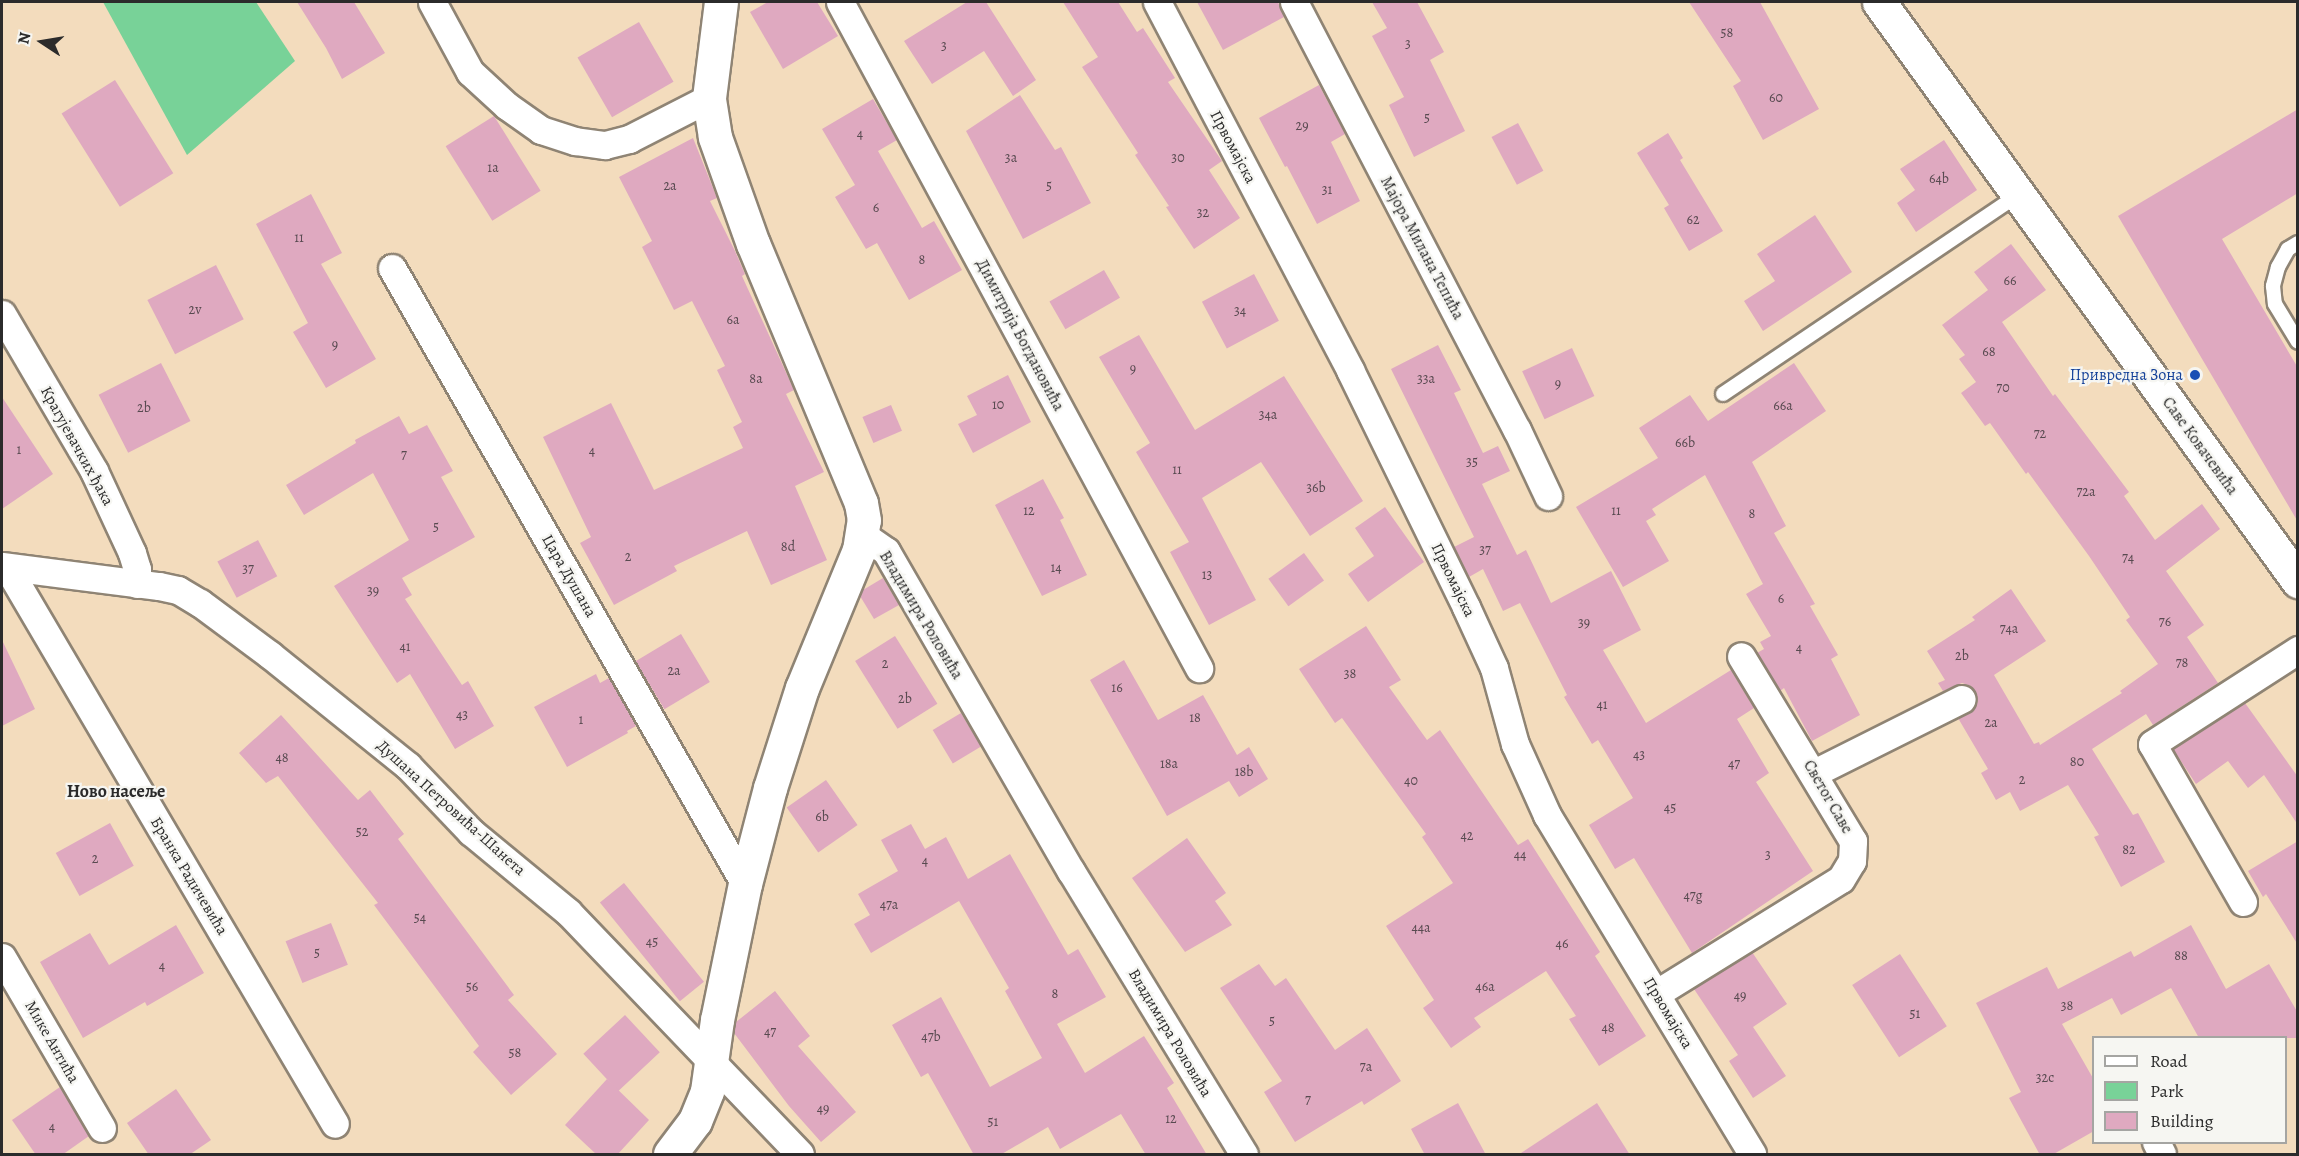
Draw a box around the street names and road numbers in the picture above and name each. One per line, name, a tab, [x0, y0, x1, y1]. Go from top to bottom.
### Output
street label: Првомајска	[1206, 107, 1260, 187]
street label: Мајора Милана Тепића	[1376, 173, 1468, 323]
street label: Димитрија Богдановића	[972, 256, 1068, 414]
street label: Крагујевачких ђака	[36, 383, 118, 509]
street label: Саве Ковачевића	[2158, 393, 2242, 499]
street label: Цара Душана	[538, 531, 600, 621]
street label: Првомајска	[1427, 540, 1479, 620]
street label: Владимира Роловића	[875, 547, 967, 683]
street label: Душана Петровића-Шанета	[373, 736, 529, 880]
street label: Светог Саве	[1799, 757, 1857, 837]
street label: Бранка Радичевића	[146, 814, 232, 938]
street label: Владимира Роловића	[1124, 965, 1216, 1101]
street label: Првомајска	[1639, 974, 1697, 1052]
street label: Мике Антића	[21, 997, 83, 1087]

